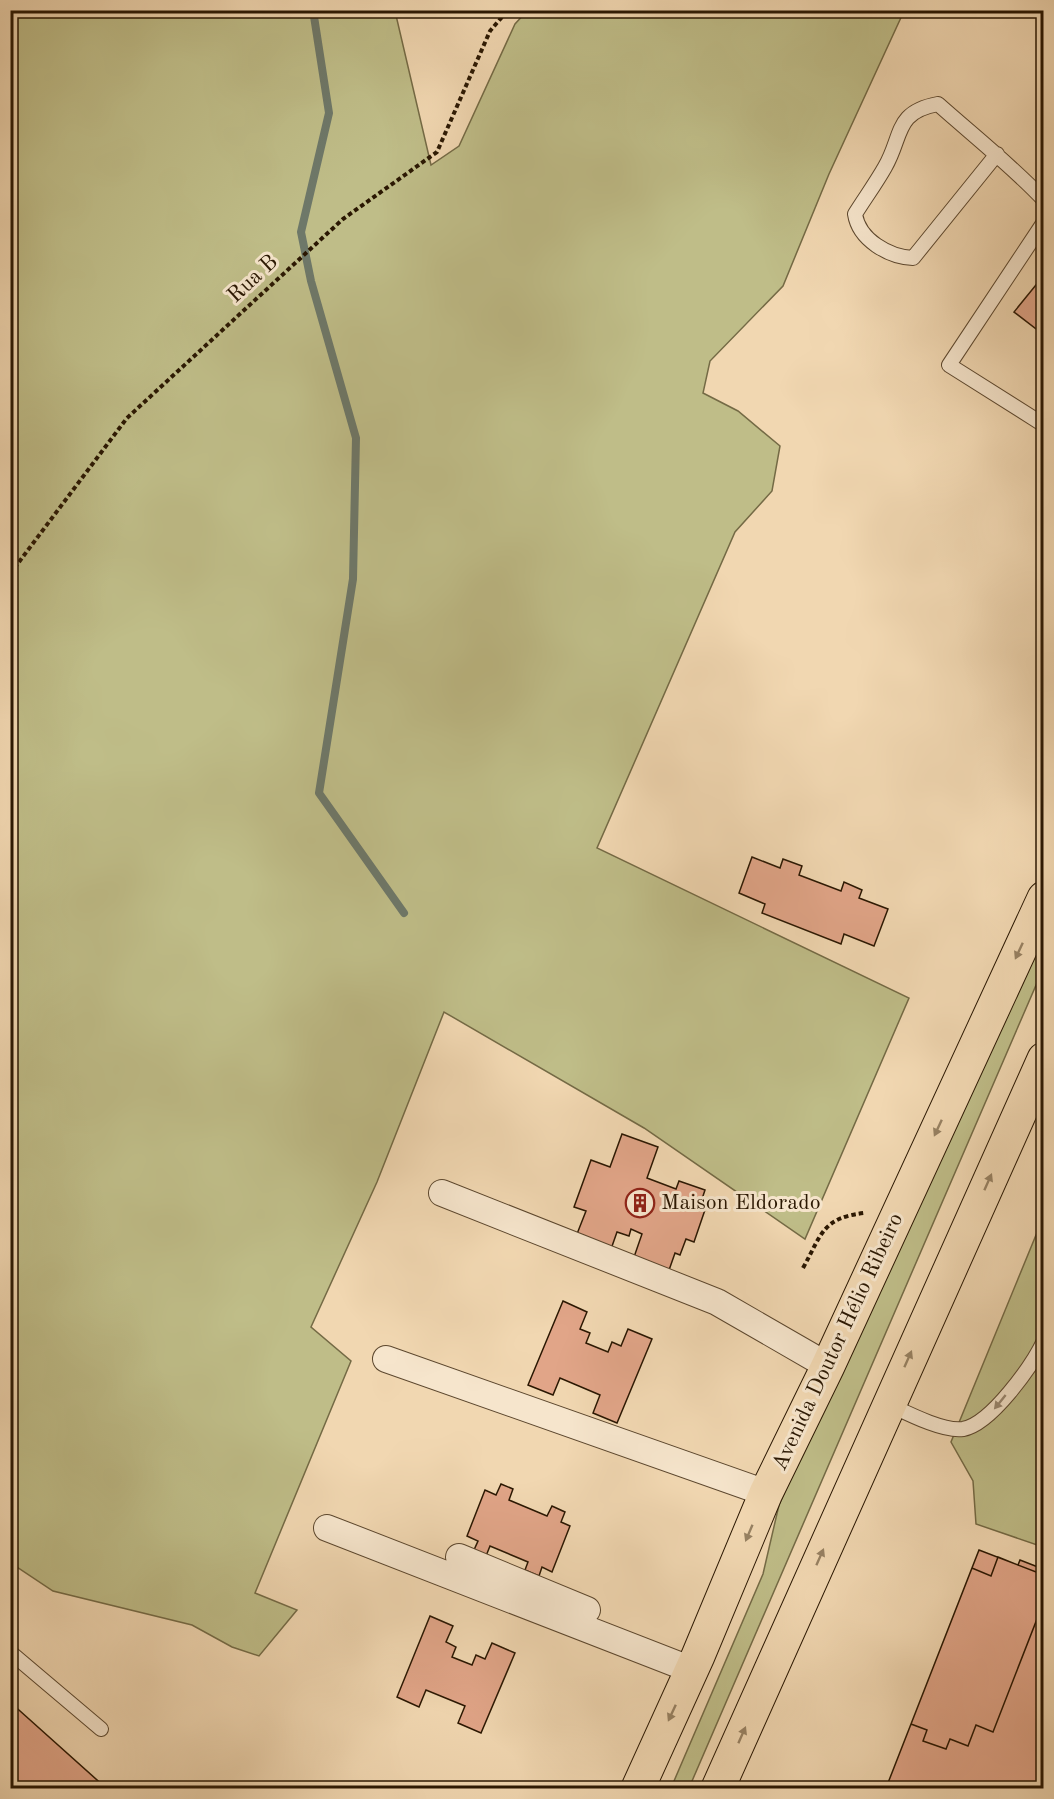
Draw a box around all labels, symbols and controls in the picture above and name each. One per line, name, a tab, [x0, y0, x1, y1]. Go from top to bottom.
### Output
street label: Rua B	[224, 251, 282, 307]
one-way arrow	[1014, 942, 1024, 960]
one-way arrow	[932, 1119, 942, 1137]
one-way arrow	[984, 1173, 993, 1190]
building icon: Maison Eldorado	[624, 1187, 656, 1219]
place label: Maison Eldorado	[661, 1192, 821, 1214]
street label: Avenida Doutor Hélio Ribeiro	[769, 1210, 907, 1474]
one-way arrow	[903, 1350, 913, 1368]
one-way arrow	[993, 1394, 1006, 1410]
one-way arrow	[744, 1525, 754, 1543]
one-way arrow	[815, 1547, 825, 1565]
one-way arrow	[668, 1704, 677, 1721]
one-way arrow	[737, 1726, 747, 1744]

